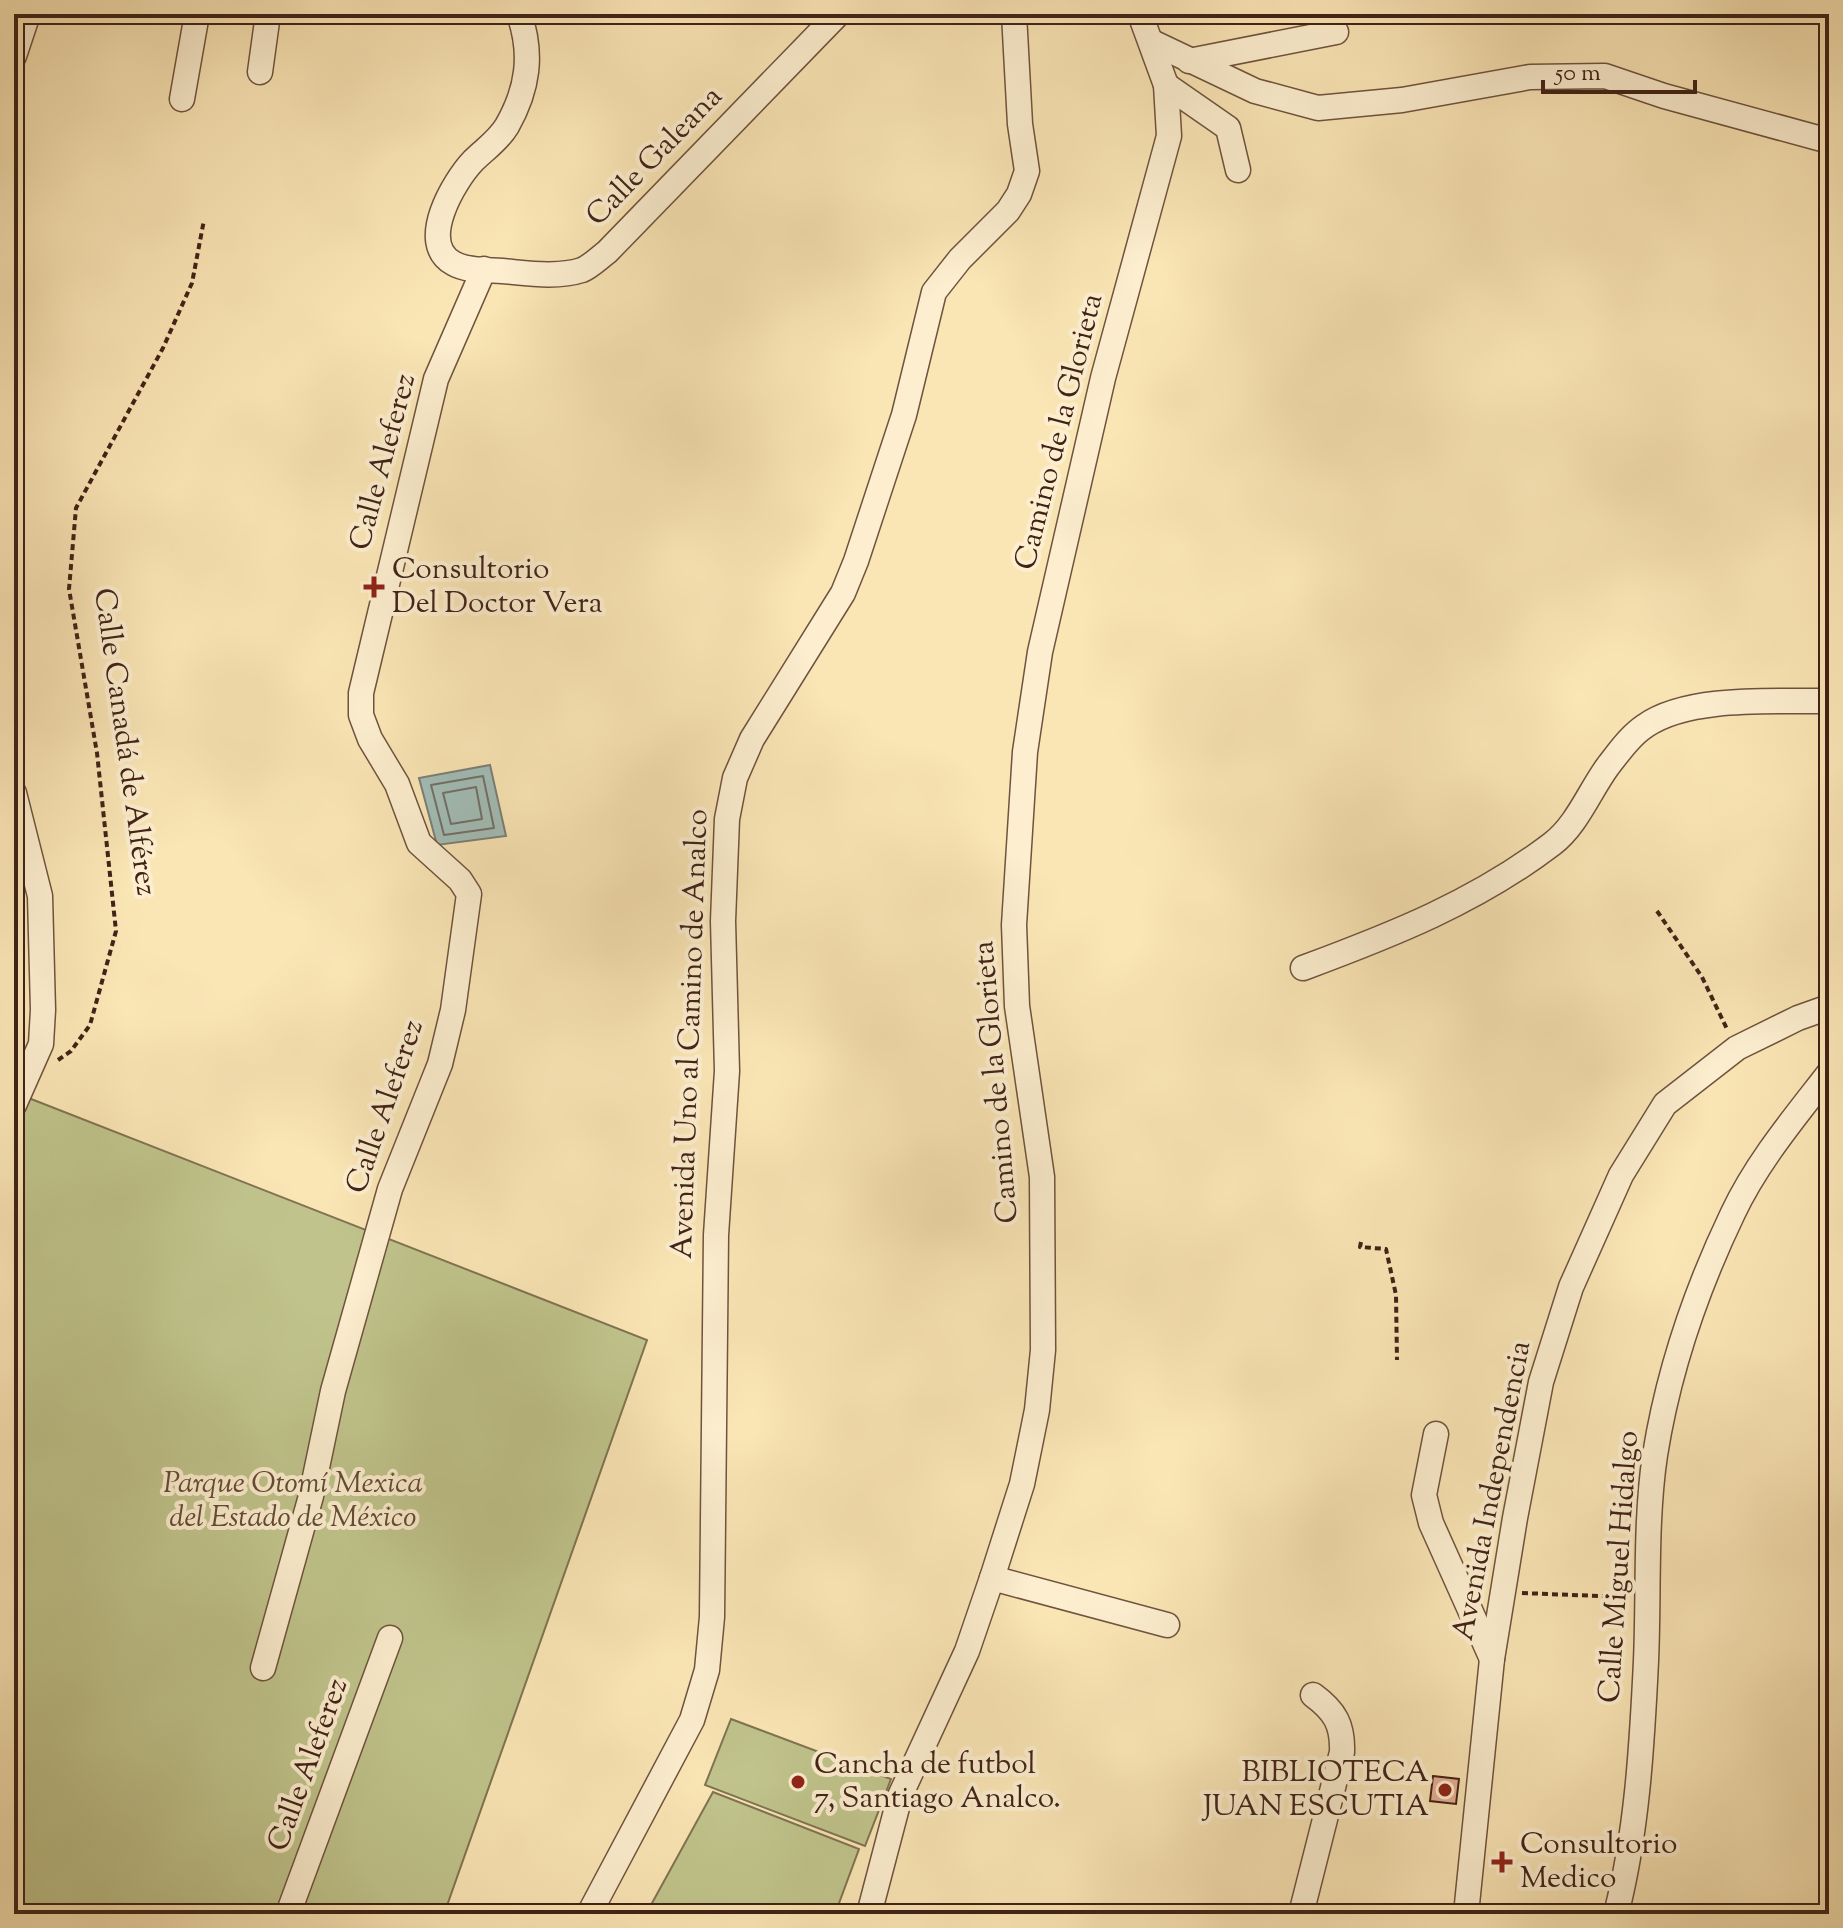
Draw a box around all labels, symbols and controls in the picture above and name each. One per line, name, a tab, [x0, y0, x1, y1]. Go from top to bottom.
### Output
scale bar	[1543, 44, 1695, 94]
text: 50 m	[1553, 57, 1601, 91]
street label: Calle Galeana	[577, 77, 733, 237]
street label: Camino de la Glorieta	[1005, 289, 1115, 575]
street label: Calle Aleferez	[340, 369, 428, 555]
place label: Consultorio Del Doctor Vera	[392, 549, 603, 626]
marker: Consultorio Del Doctor Vera	[363, 576, 385, 598]
street label: Calle Canadá de Alférez	[81, 585, 167, 899]
street label: Avenida Uno al Camino de Analco	[662, 808, 720, 1260]
street label: Camino de la Glorieta	[963, 939, 1031, 1225]
street label: Calle Aleferez	[336, 1014, 436, 1200]
street label: Avenida Independencia	[1443, 1337, 1543, 1645]
street label: Calle Miguel Hidalgo	[1589, 1429, 1651, 1705]
park label: Parque Otomí Mexica del Estado de México	[163, 1463, 423, 1540]
street label: Calle Aleferez	[258, 1673, 360, 1857]
place label: Cancha de futbol 7, Santiago Analco.	[814, 1744, 1061, 1821]
place label: BIBLIOTECA JUAN ESCUTIA	[1201, 1752, 1429, 1829]
marker: Cancha de futbol 7, Santiago Analco.	[789, 1773, 807, 1791]
marker: BIBLIOTECA JUAN ESCUTIA	[1436, 1781, 1454, 1799]
place label: Consultorio Medico	[1520, 1824, 1677, 1901]
marker: Consultorio Medico	[1491, 1851, 1513, 1873]

